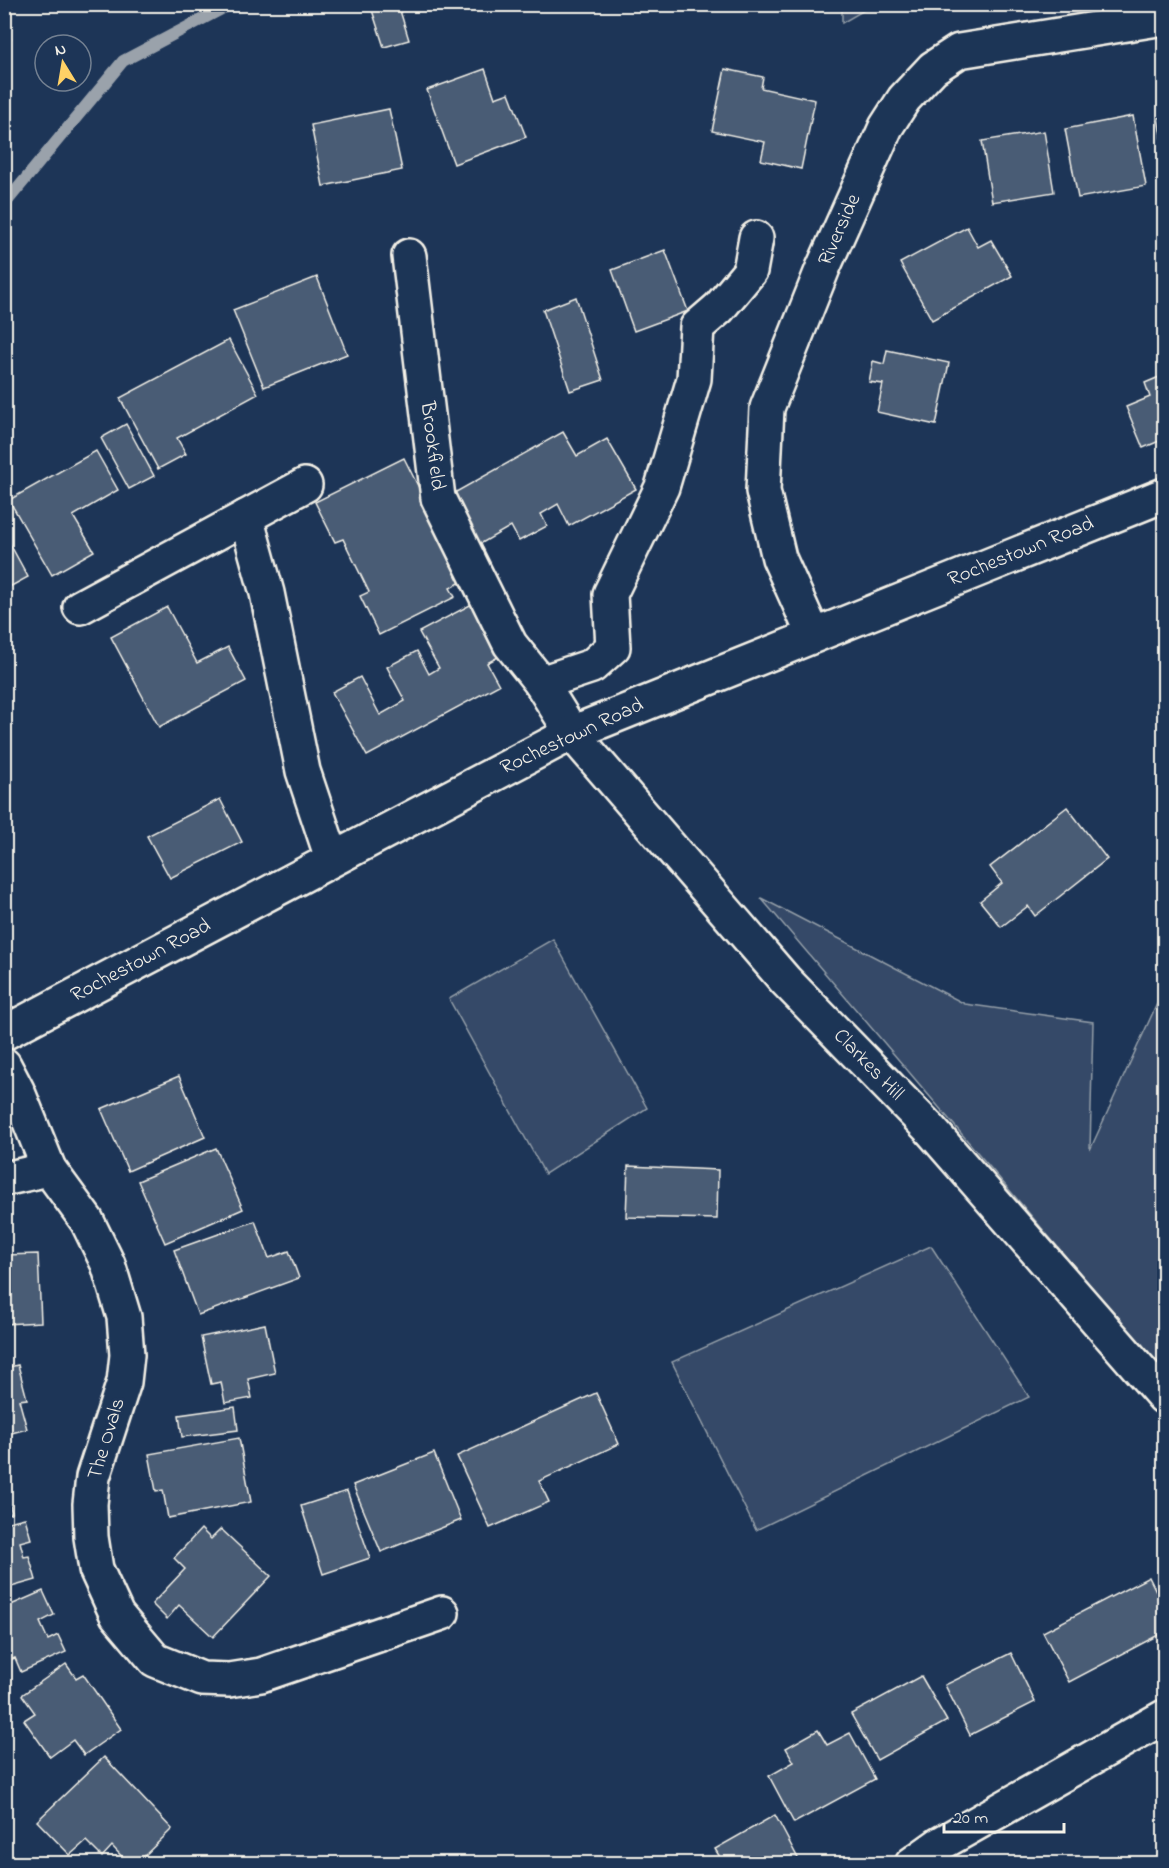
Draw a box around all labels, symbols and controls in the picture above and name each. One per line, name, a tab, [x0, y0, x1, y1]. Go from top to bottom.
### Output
north arrow	[33, 33, 93, 93]
text: N	[53, 37, 68, 63]
street label: Riverside	[811, 189, 869, 271]
street label: Brookfield	[412, 399, 452, 492]
street label: Rochestown Road	[944, 509, 1099, 595]
street label: Rochestown Road	[495, 691, 649, 783]
street label: Rochestown Road	[66, 911, 217, 1011]
street label: Clarkes Hill	[826, 1022, 910, 1108]
street label: The Ovals	[80, 1394, 134, 1484]
scale bar	[944, 1796, 1064, 1834]
text: 20 m	[953, 1806, 988, 1832]

